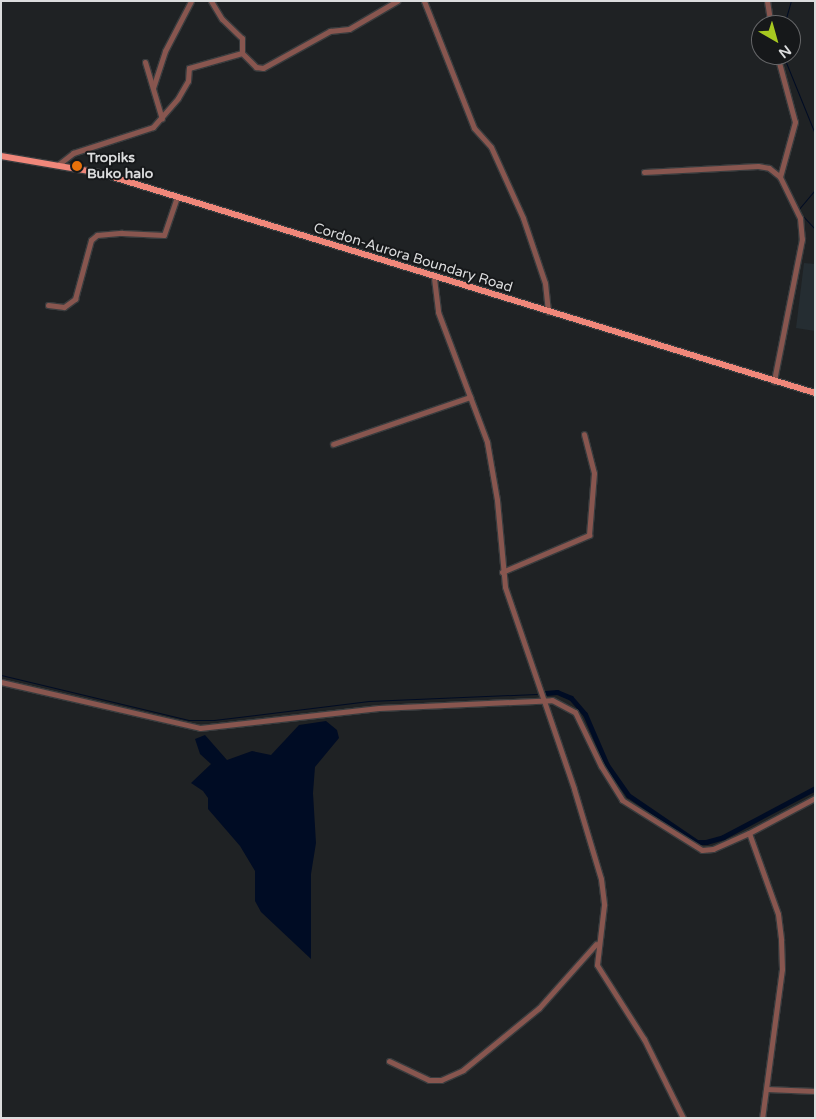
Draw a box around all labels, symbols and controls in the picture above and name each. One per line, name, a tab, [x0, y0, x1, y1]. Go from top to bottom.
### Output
north arrow	[751, 15, 801, 65]
text: N	[775, 41, 795, 62]
place label: Tropiks Buko halo	[87, 150, 153, 182]
marker: Tropiks Buko halo	[71, 160, 83, 172]
street label: Cordon-Aurora Boundary Road	[311, 220, 515, 296]

